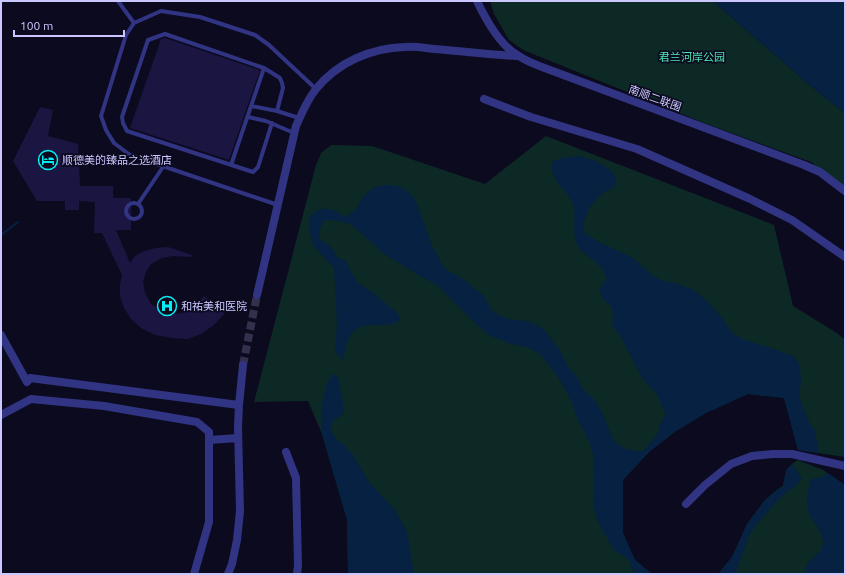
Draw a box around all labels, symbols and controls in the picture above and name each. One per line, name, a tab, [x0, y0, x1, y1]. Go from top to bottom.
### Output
scale bar	[14, 12, 124, 38]
text: 100 m	[20, 19, 53, 32]
park label: 君兰河岸公园	[659, 51, 725, 63]
street label: 南顺二联围	[627, 83, 683, 113]
hotel icon: 顺德美的臻品之选酒店	[37, 149, 59, 171]
place label: 顺德美的臻品之选酒店	[62, 154, 172, 166]
hospital icon: 和祐美和医院	[156, 295, 178, 317]
place label: 和祐美和医院	[181, 300, 247, 312]

